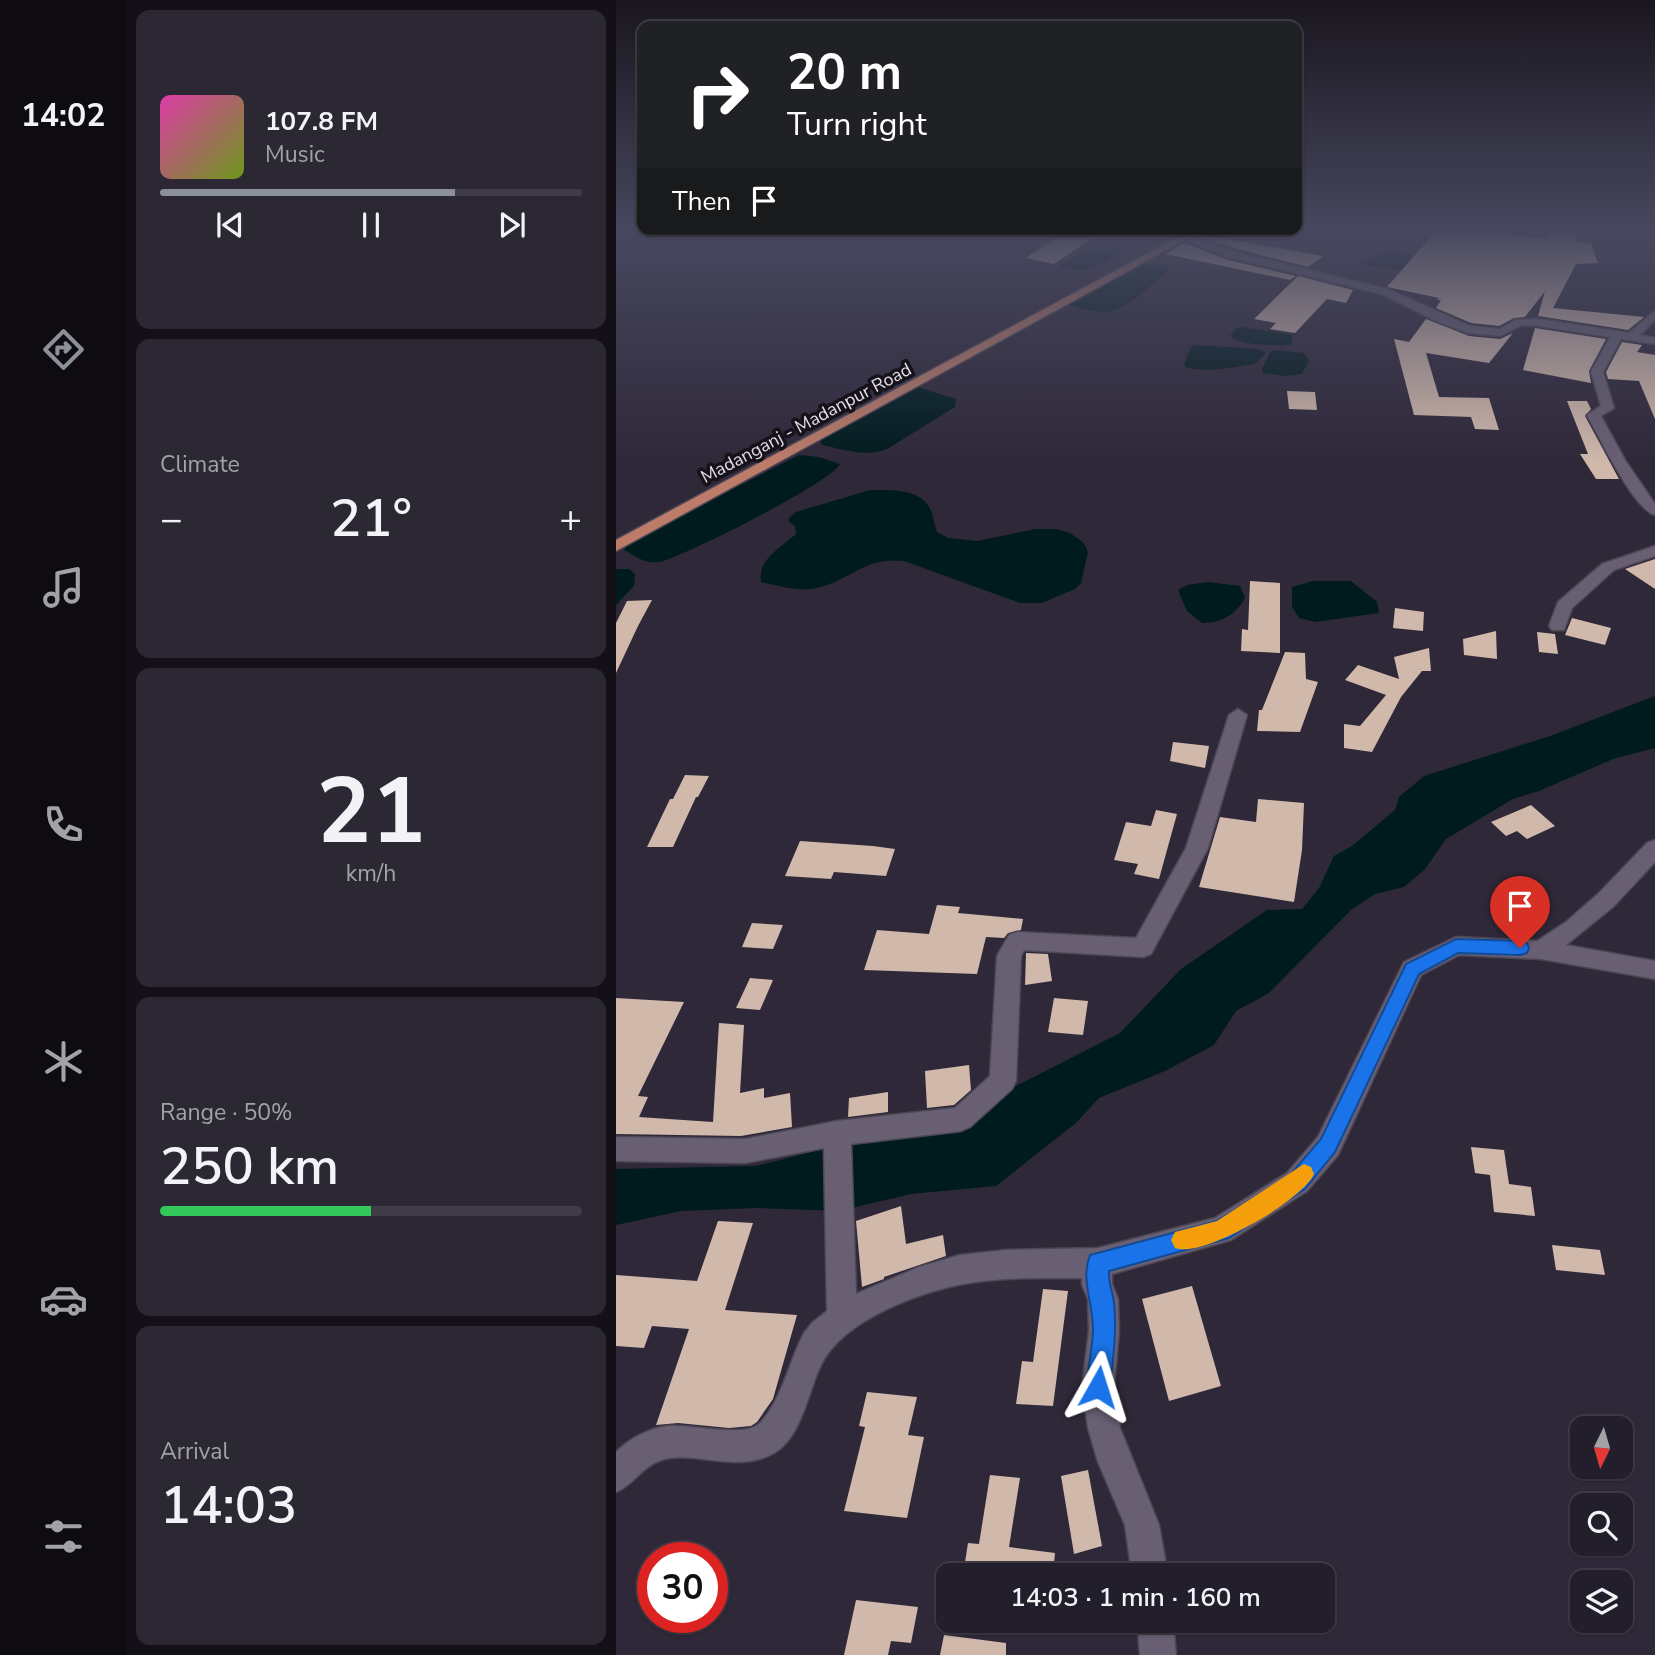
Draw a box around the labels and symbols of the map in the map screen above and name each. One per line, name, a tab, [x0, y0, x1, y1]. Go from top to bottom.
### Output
street label: Madanganj - Madanpur Road	[696, 357, 916, 489]
pin	[1490, 876, 1550, 948]
position arrow	[1061, 1350, 1135, 1424]
north arrow	[1570, 1416, 1633, 1479]
speed limit sign: 30	[637, 1542, 728, 1633]

